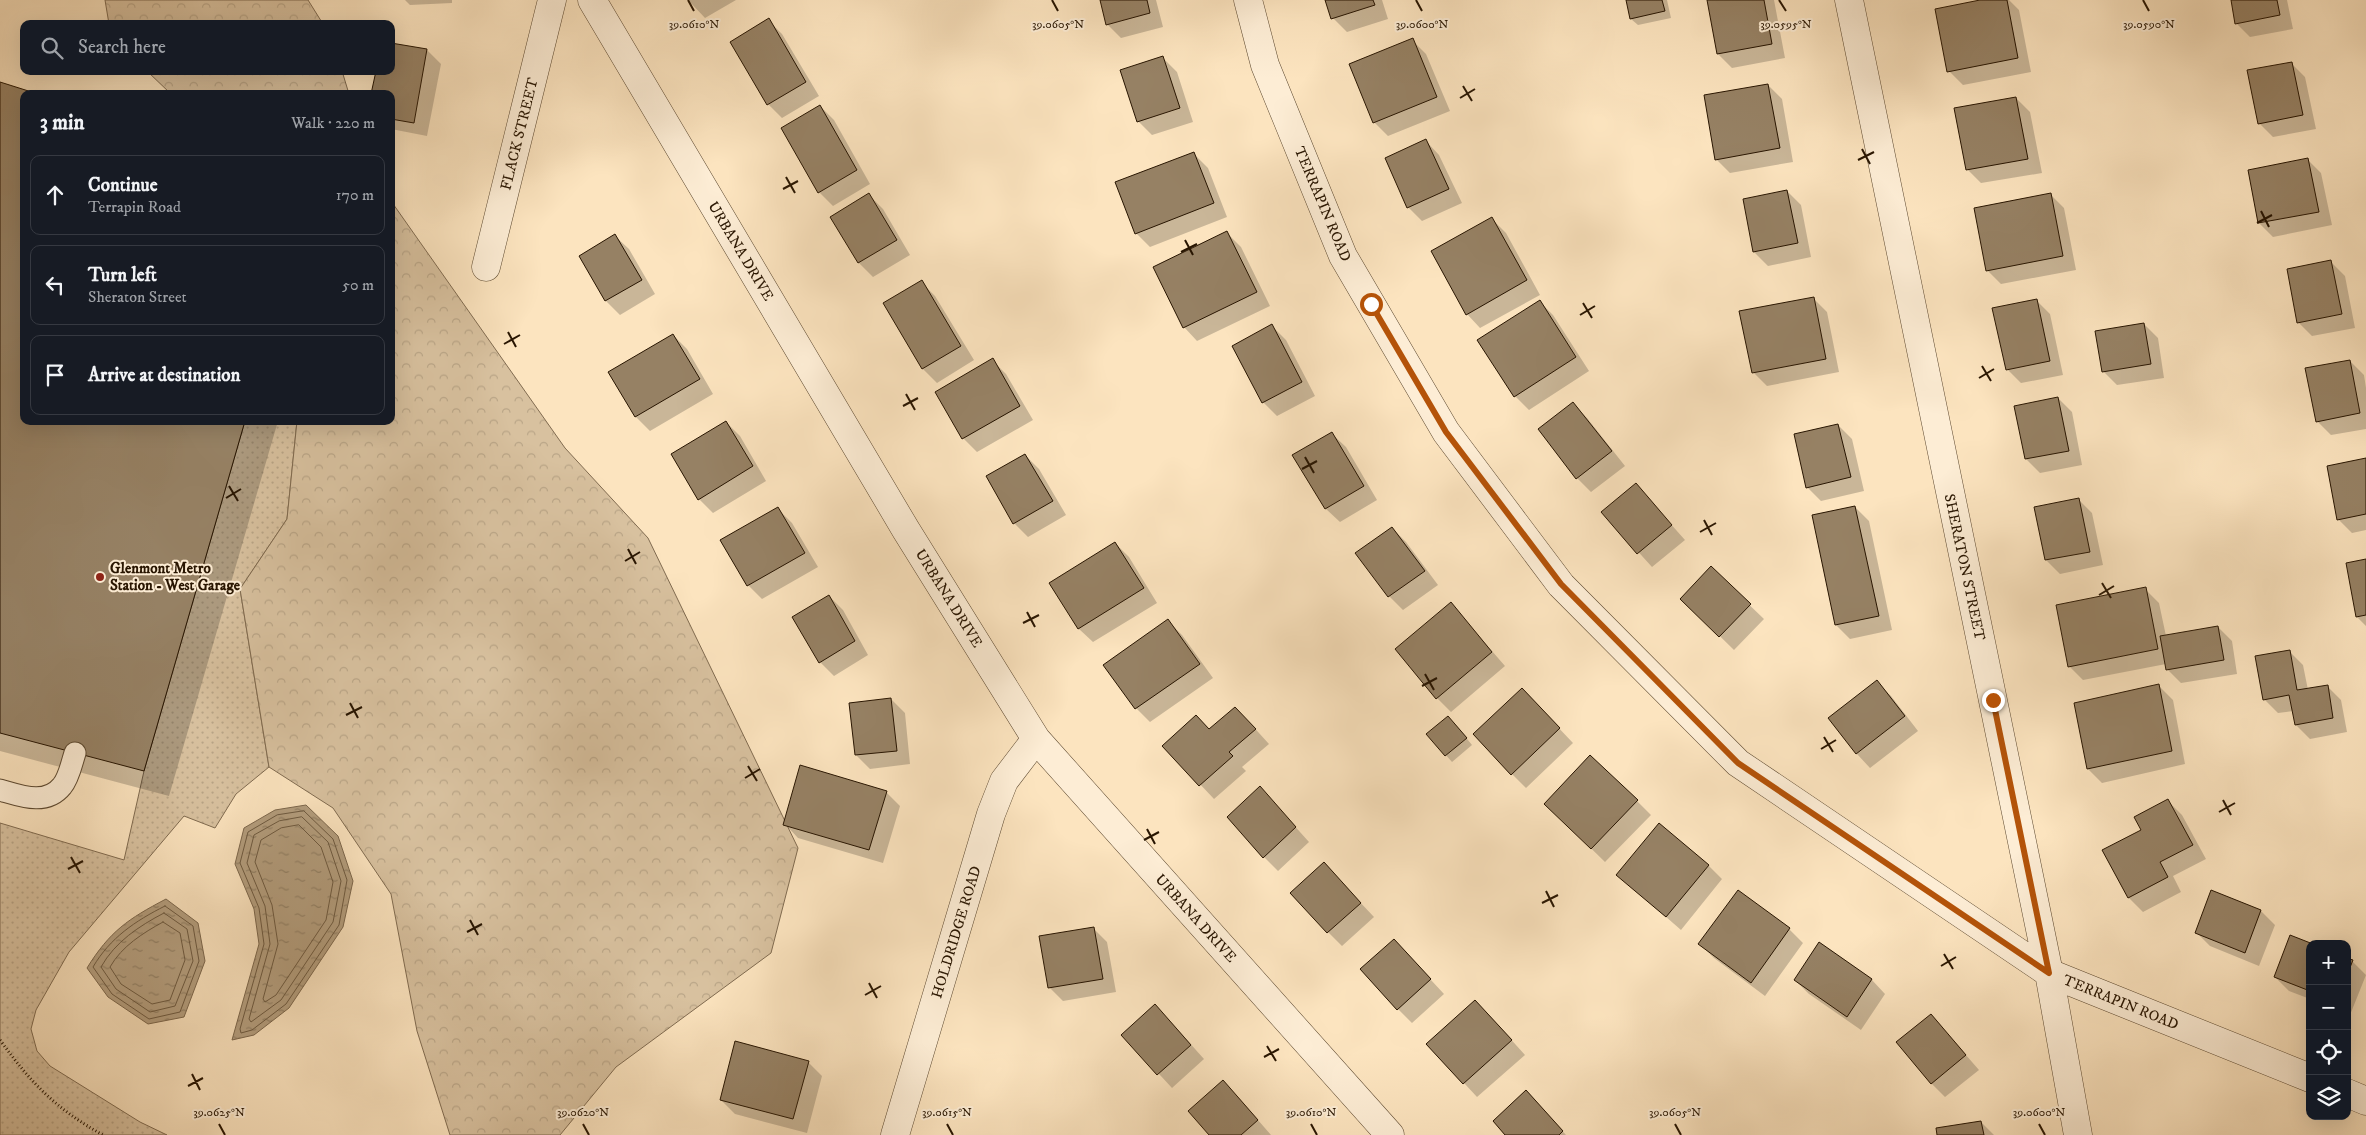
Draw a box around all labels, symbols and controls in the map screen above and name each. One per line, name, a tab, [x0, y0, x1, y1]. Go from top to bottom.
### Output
text: 39.0610°N	[669, 17, 719, 32]
text: 39.0605°N	[1032, 17, 1084, 32]
text: 39.0600°N	[1396, 17, 1448, 32]
text: 39.0595°N	[1760, 17, 1812, 32]
text: 39.0590°N	[2123, 17, 2175, 32]
search box	[20, 20, 395, 75]
icon: search	[38, 34, 66, 62]
text: Search here	[78, 36, 166, 59]
street label: FLACK STREET	[496, 75, 543, 192]
text: 3 min	[40, 110, 85, 136]
text: Walk · 220 m	[291, 113, 375, 133]
street label: TERRAPIN ROAD	[1290, 144, 1355, 265]
text: Continue	[88, 174, 158, 197]
icon: ahead	[41, 181, 69, 209]
text: 170 m	[336, 185, 374, 205]
text: Terrapin Road	[88, 197, 181, 217]
street label: URBANA DRIVE	[703, 198, 778, 305]
text: Turn left	[88, 264, 157, 287]
icon: left	[41, 271, 69, 299]
text: 50 m	[342, 275, 374, 295]
text: Sheraton Street	[88, 287, 187, 307]
route start	[1360, 293, 1383, 316]
icon: arrive	[41, 361, 69, 389]
text: Arrive at destination	[88, 364, 240, 387]
street label: SHERATON STREET	[1940, 492, 1989, 643]
street label: URBANA DRIVE	[911, 545, 987, 651]
place label: Glenmont Metro Station - West Garage	[110, 559, 241, 595]
marker: Glenmont Metro Station - West Garage	[94, 571, 106, 583]
route end	[1982, 689, 2005, 712]
street label: HOLDRIDGE ROAD	[927, 864, 986, 1001]
street label: URBANA DRIVE	[1151, 870, 1241, 967]
map controls	[2306, 940, 2351, 1120]
button: +	[2306, 940, 2351, 985]
street label: TERRAPIN ROAD	[2060, 971, 2181, 1034]
button: −	[2306, 985, 2351, 1030]
button: locate	[2306, 1030, 2351, 1075]
button: layers	[2306, 1075, 2351, 1120]
text: 39.0625°N	[193, 1105, 245, 1120]
text: 39.0620°N	[557, 1105, 609, 1120]
text: 39.0615°N	[922, 1105, 972, 1120]
text: 39.0610°N	[1286, 1105, 1336, 1120]
text: 39.0605°N	[1649, 1105, 1701, 1120]
text: 39.0600°N	[2013, 1105, 2065, 1120]

